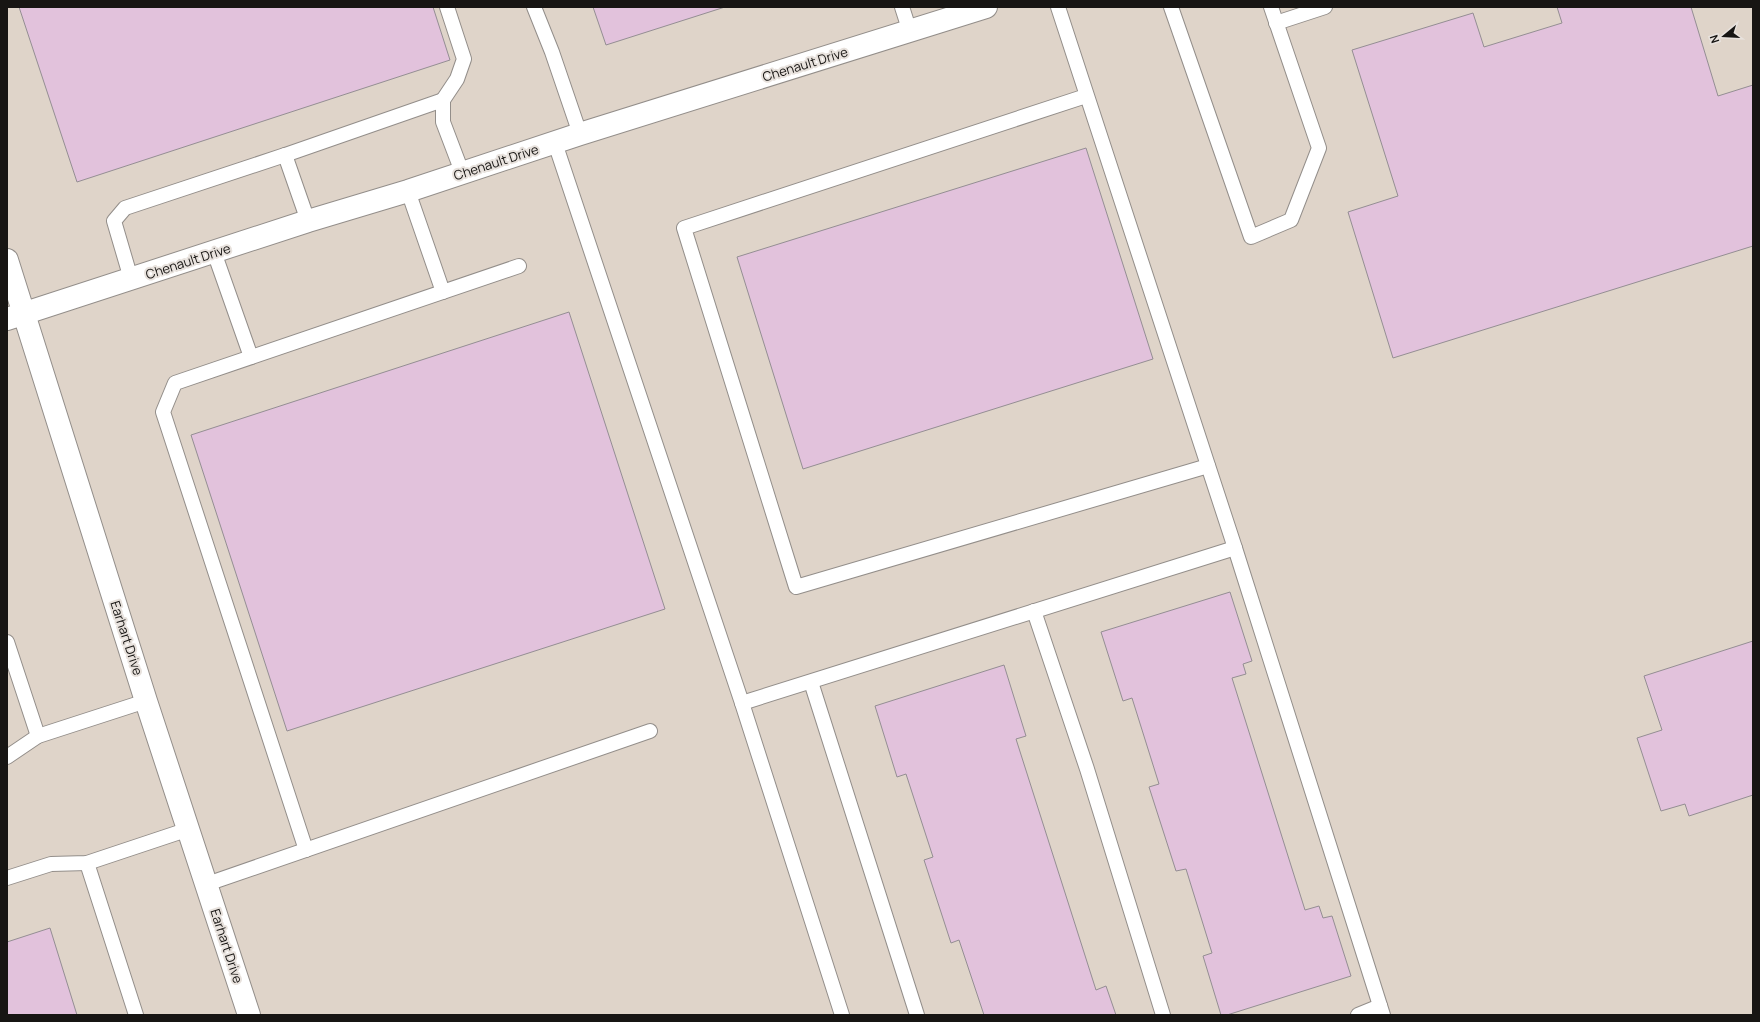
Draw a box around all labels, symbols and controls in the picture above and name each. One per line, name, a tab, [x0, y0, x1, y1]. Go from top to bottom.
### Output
north arrow	[1704, 16, 1744, 56]
text: N	[1706, 33, 1722, 45]
street label: Chenault Drive	[760, 42, 850, 86]
street label: Chenault Drive	[451, 140, 541, 184]
street label: Chenault Drive	[143, 239, 233, 283]
street label: Earhart Drive	[107, 599, 148, 678]
street label: Earhart Drive	[207, 907, 248, 986]

